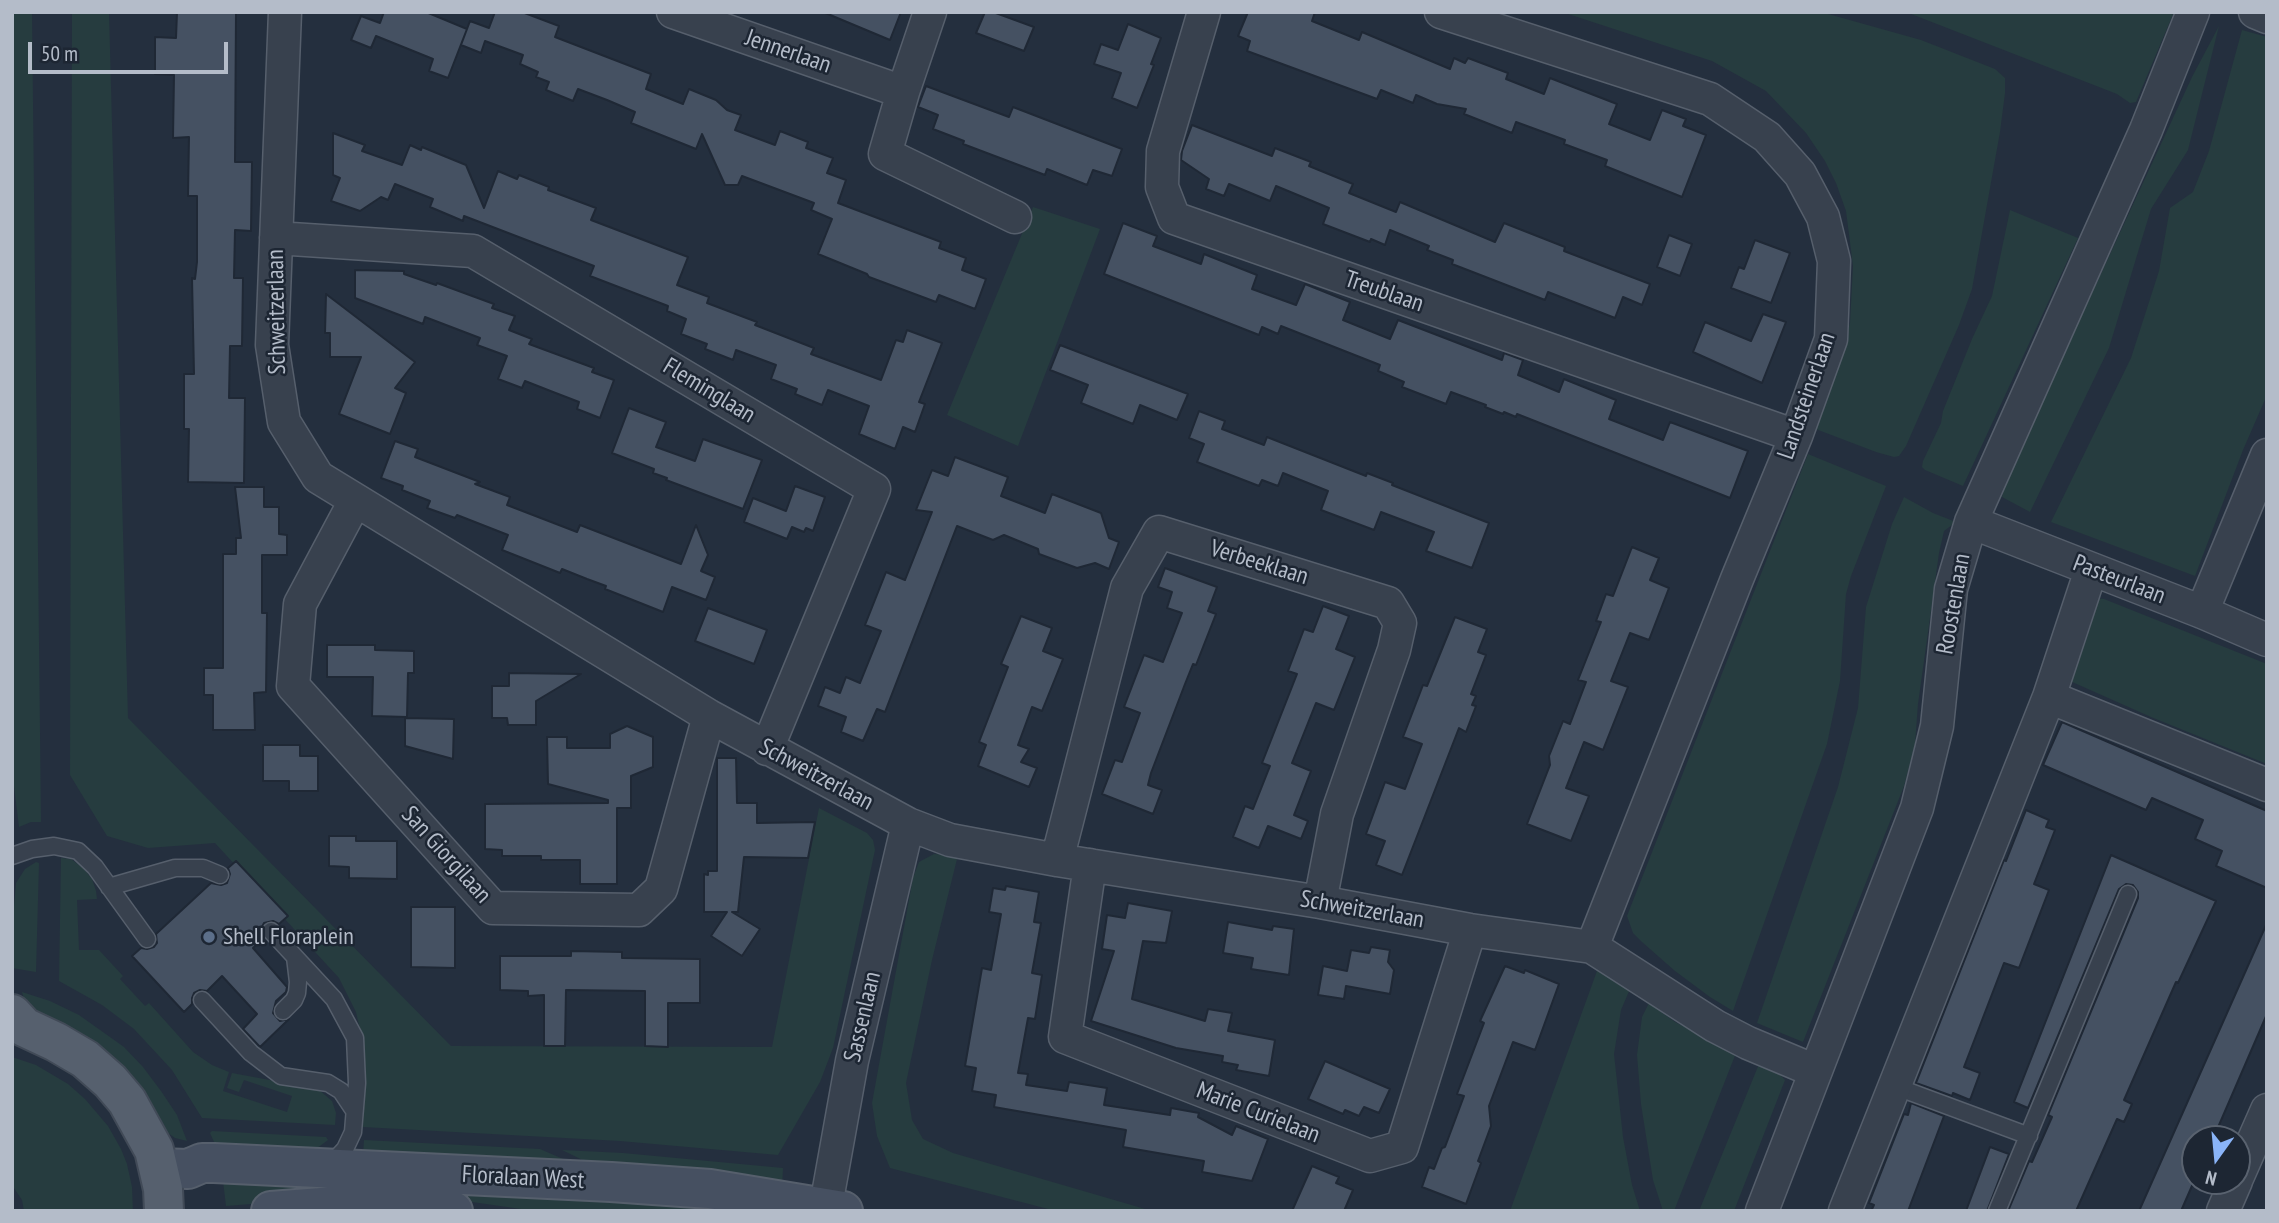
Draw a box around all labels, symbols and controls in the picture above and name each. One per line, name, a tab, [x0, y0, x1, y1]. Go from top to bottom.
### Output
street label: Jennerlaan	[741, 24, 835, 80]
scale bar	[32, 28, 231, 72]
text: 50 m	[41, 40, 78, 67]
street label: Schweitzerlaan	[262, 249, 292, 375]
street label: Treublaan	[1341, 265, 1427, 319]
street label: Landsteinerlaan	[1772, 329, 1842, 463]
street label: Fleminglaan	[658, 352, 760, 430]
street label: Verbeeklaan	[1206, 534, 1312, 592]
street label: Pasteurlaan	[2069, 549, 2169, 611]
street label: Roostenlaan	[1931, 551, 1977, 657]
street label: Schweitzerlaan	[754, 733, 878, 817]
street label: San Giorgilaan	[395, 801, 497, 909]
street label: Schweitzerlaan	[1298, 885, 1426, 935]
place label: Shell Floraplein	[223, 923, 354, 951]
marker: Shell Floraplein	[201, 929, 217, 945]
street label: Sassenlaan	[839, 969, 887, 1065]
street label: Marie Curielaan	[1192, 1076, 1324, 1150]
north arrow	[2181, 1125, 2251, 1195]
street label: Floralaan West	[461, 1160, 585, 1196]
text: N	[2203, 1165, 2219, 1191]

